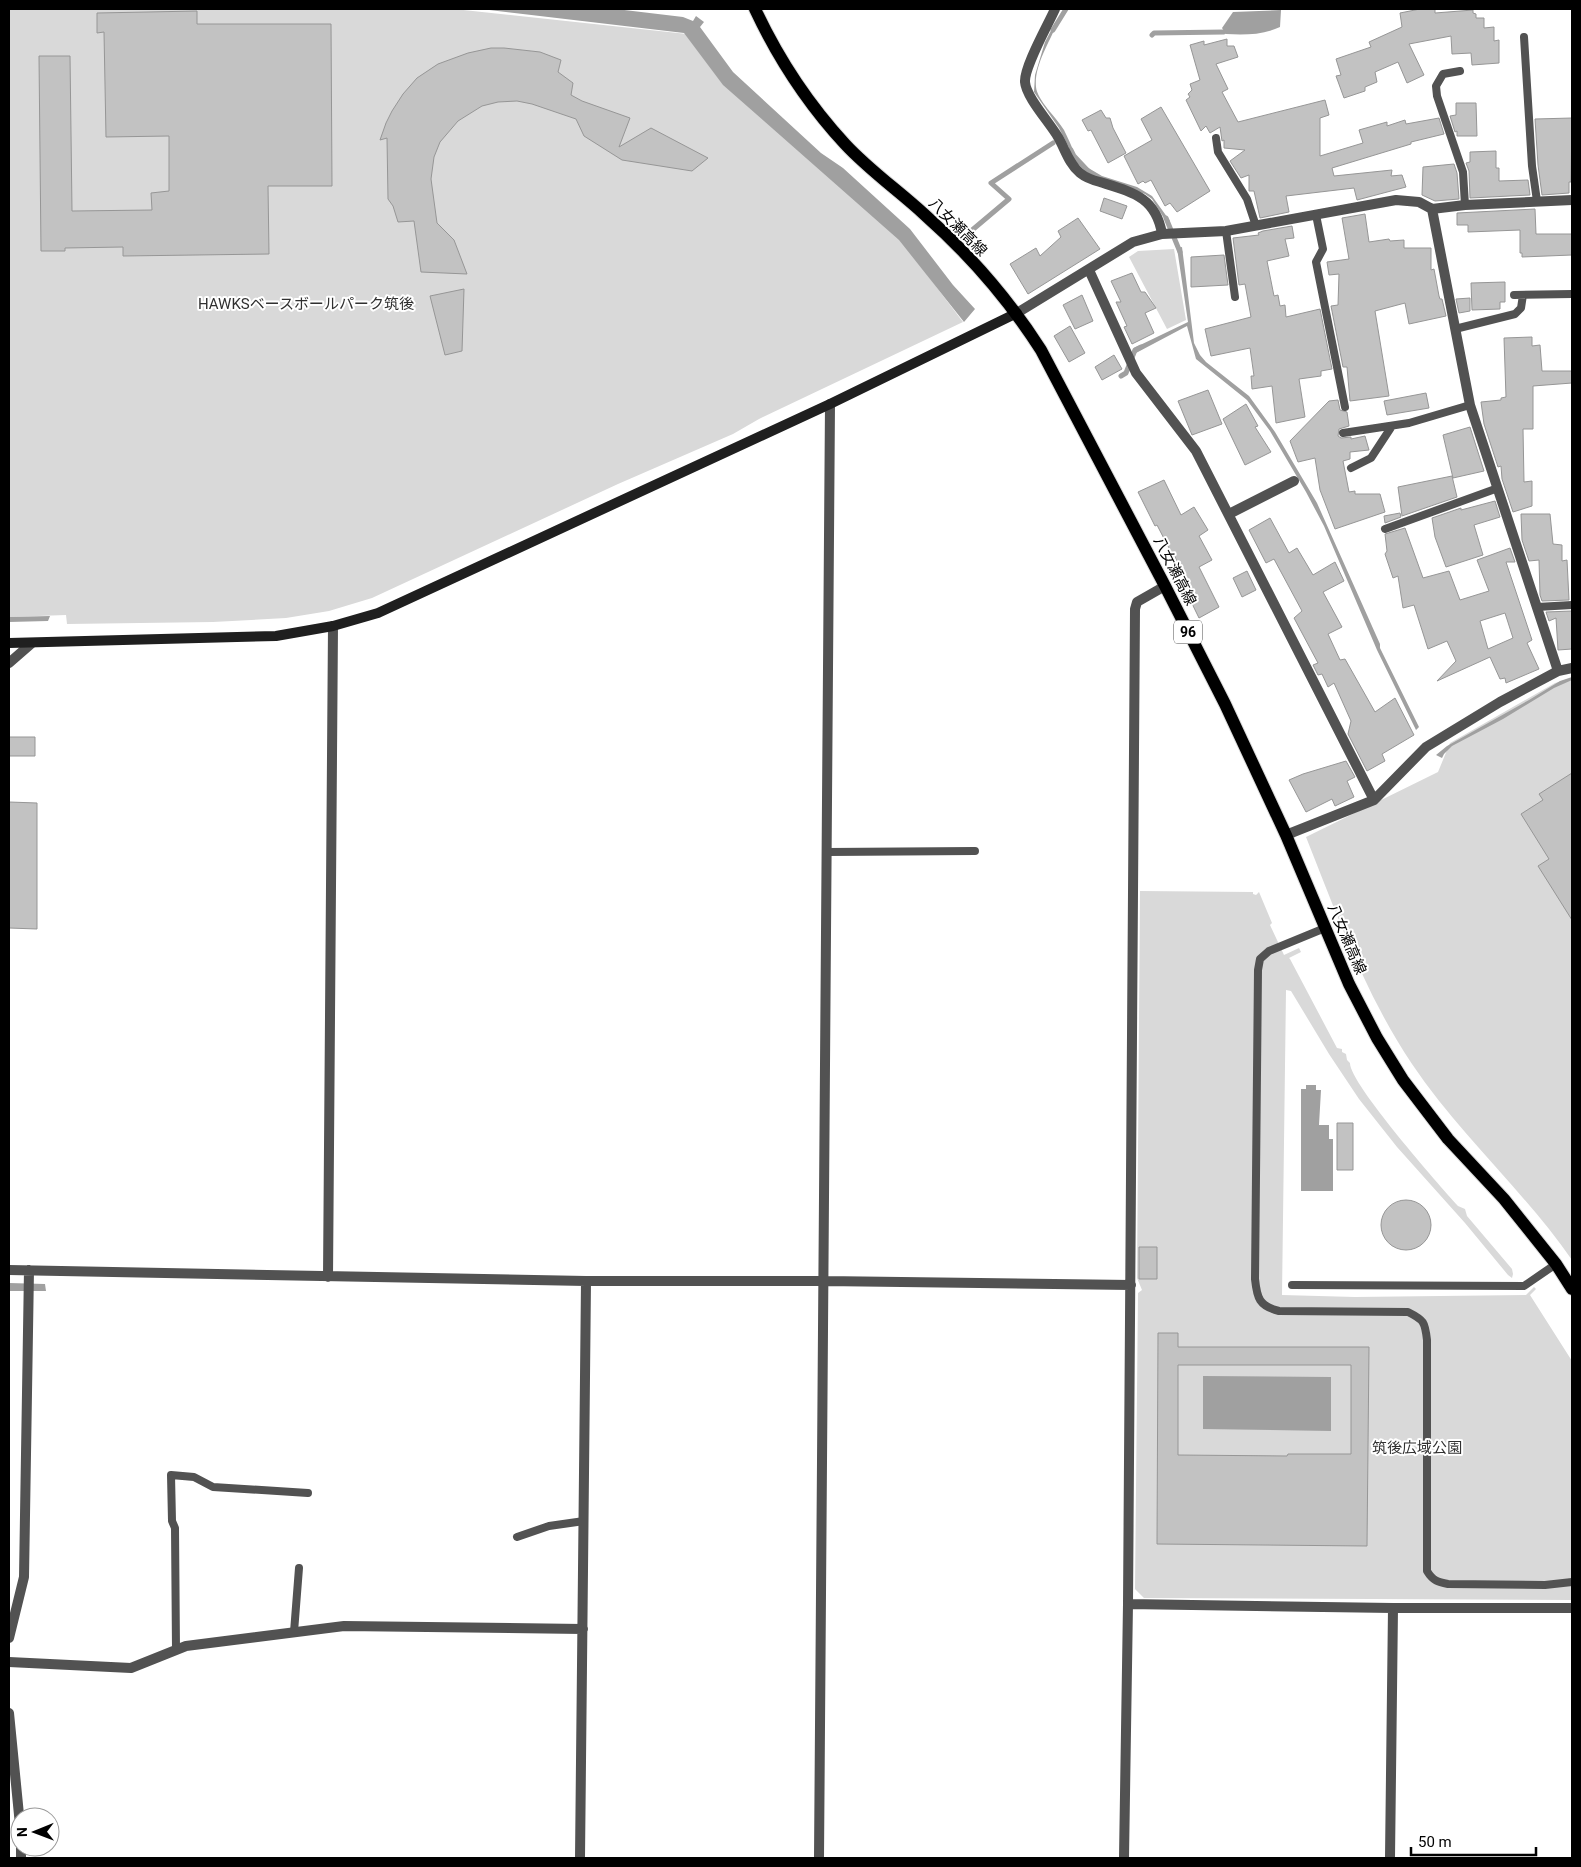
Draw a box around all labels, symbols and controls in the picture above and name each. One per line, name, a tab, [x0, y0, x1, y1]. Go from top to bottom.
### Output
street label: 八女瀬高線	[925, 194, 991, 260]
park label: HAWKSベースボールパーク筑後	[198, 295, 414, 313]
street label: 八女瀬高線	[1150, 533, 1200, 609]
road number: 96	[1174, 620, 1202, 644]
street label: 八女瀬高線	[1324, 901, 1370, 977]
park label: 筑後広域公園	[1372, 1439, 1462, 1457]
north arrow	[10, 1807, 60, 1857]
scale bar	[1411, 1824, 1536, 1856]
text: N	[14, 1827, 30, 1837]
text: 50 m	[1418, 1833, 1452, 1851]

